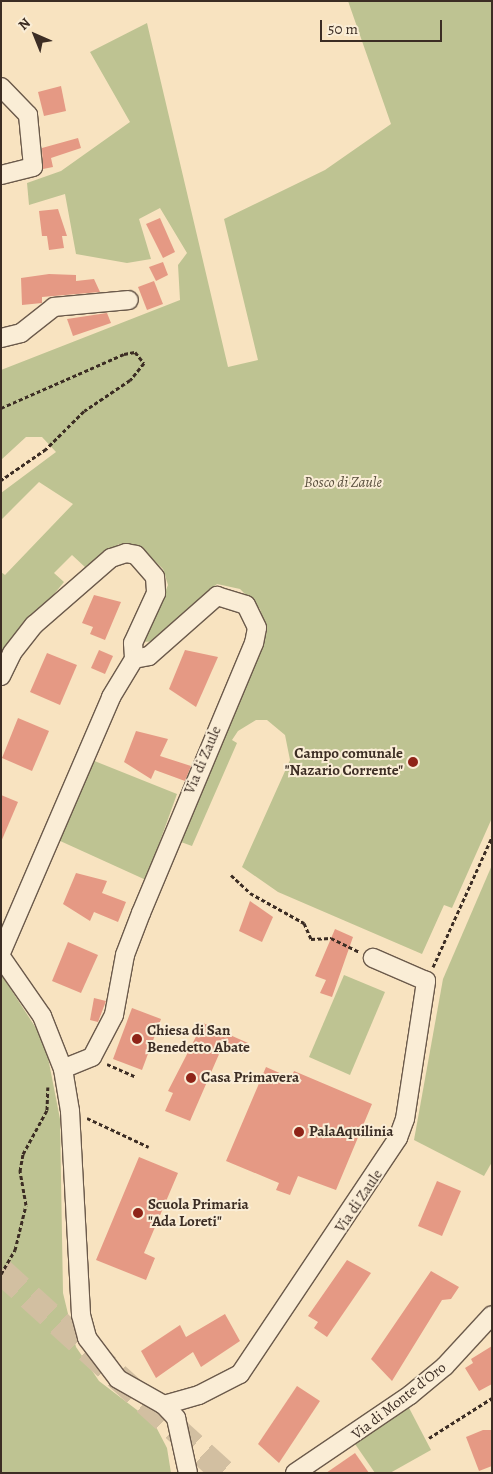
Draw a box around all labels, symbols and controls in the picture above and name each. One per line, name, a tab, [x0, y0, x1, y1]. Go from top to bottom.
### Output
north arrow	[10, 10, 60, 60]
scale bar	[323, 10, 446, 42]
text: N	[14, 13, 34, 34]
text: 50 m	[328, 19, 358, 39]
park label: Bosco di Zaule	[304, 474, 382, 492]
street label: Via di Zaule	[181, 723, 225, 797]
place label: Campo comunale "Nazario Corrente"	[285, 744, 403, 779]
marker: Campo comunale "Nazario Corrente"	[407, 756, 419, 768]
place label: Chiesa di San Benedetto Abate	[147, 1021, 250, 1056]
marker: Chiesa di San Benedetto Abate	[131, 1033, 143, 1045]
place label: Casa Primavera	[201, 1069, 299, 1087]
marker: Casa Primavera	[185, 1072, 197, 1084]
place label: PalaAquilinia	[309, 1123, 393, 1141]
marker: PalaAquilinia	[293, 1126, 305, 1138]
street label: Via di Zaule	[331, 1166, 387, 1236]
place label: Scuola Primaria "Ada Loreti"	[148, 1195, 249, 1230]
marker: Scuola Primaria "Ada Loreti"	[132, 1207, 144, 1219]
street label: Via di Monte d'Oro	[348, 1359, 450, 1443]

